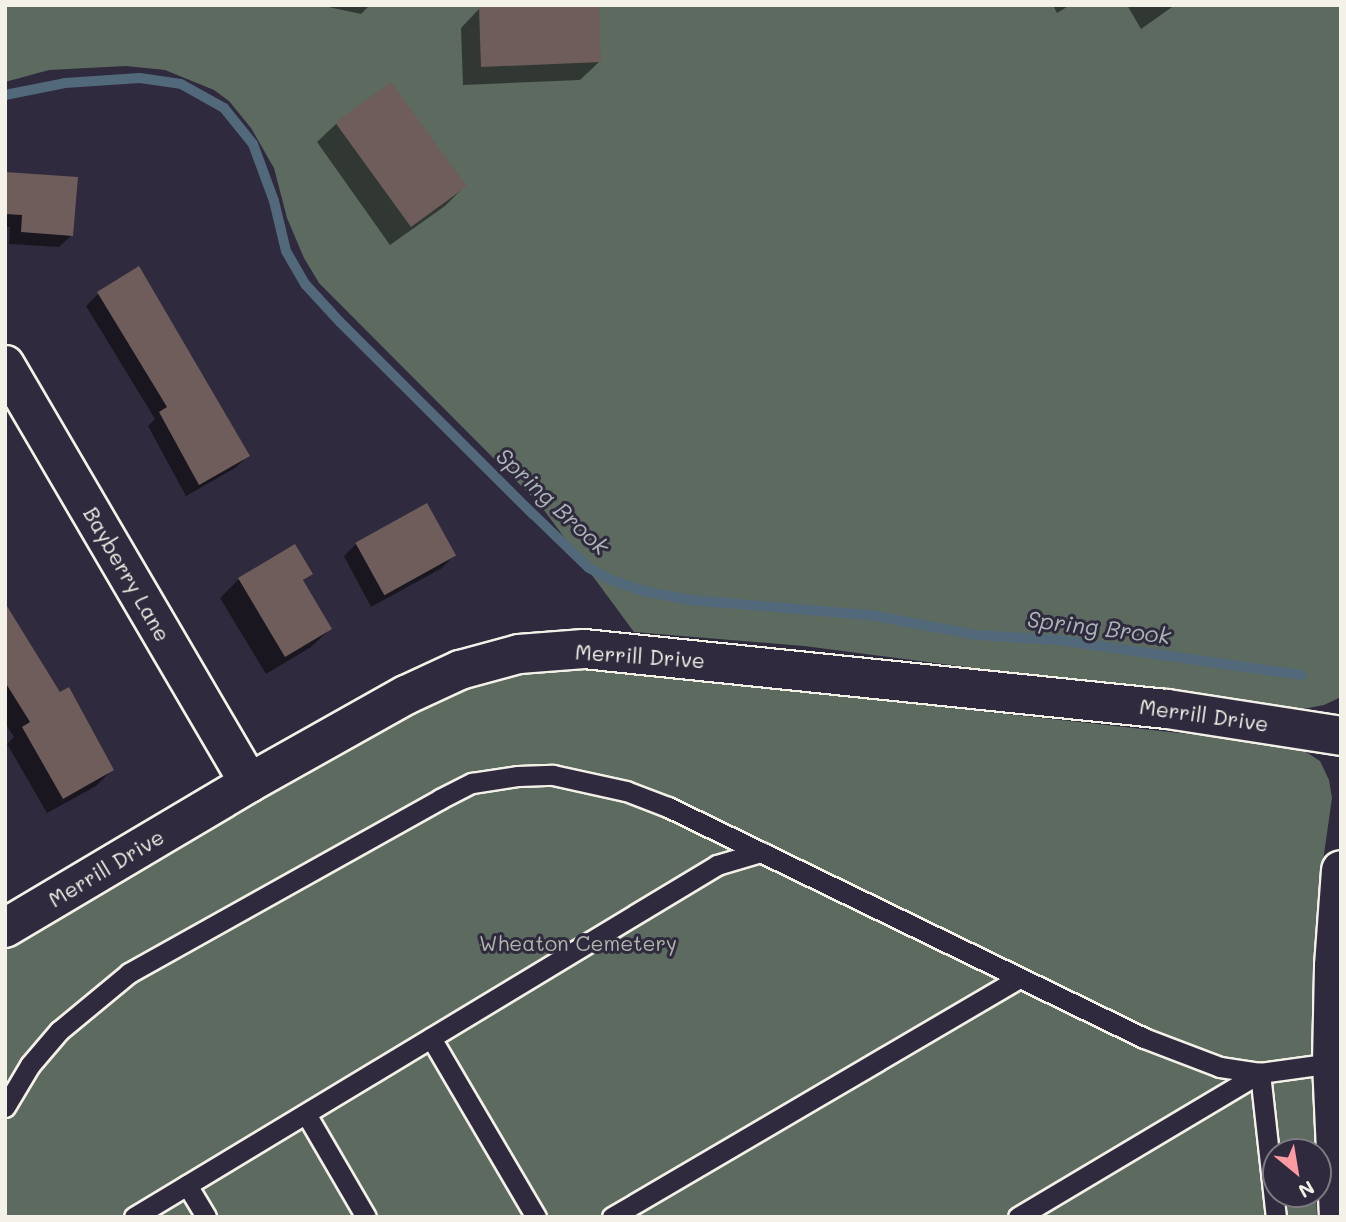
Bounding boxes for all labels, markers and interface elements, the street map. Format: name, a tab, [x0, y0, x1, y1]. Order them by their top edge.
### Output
water label: Spring Brook	[491, 442, 615, 560]
street label: Bayberry Lane	[78, 502, 176, 646]
water label: Spring Brook	[1026, 604, 1172, 650]
street label: Merrill Drive	[574, 639, 706, 673]
street label: Merrill Drive	[1138, 693, 1270, 737]
street label: Merrill Drive	[44, 824, 168, 912]
park label: Wheaton Cemetery	[479, 930, 677, 956]
north arrow	[1262, 1138, 1332, 1208]
text: N	[1294, 1175, 1319, 1204]

